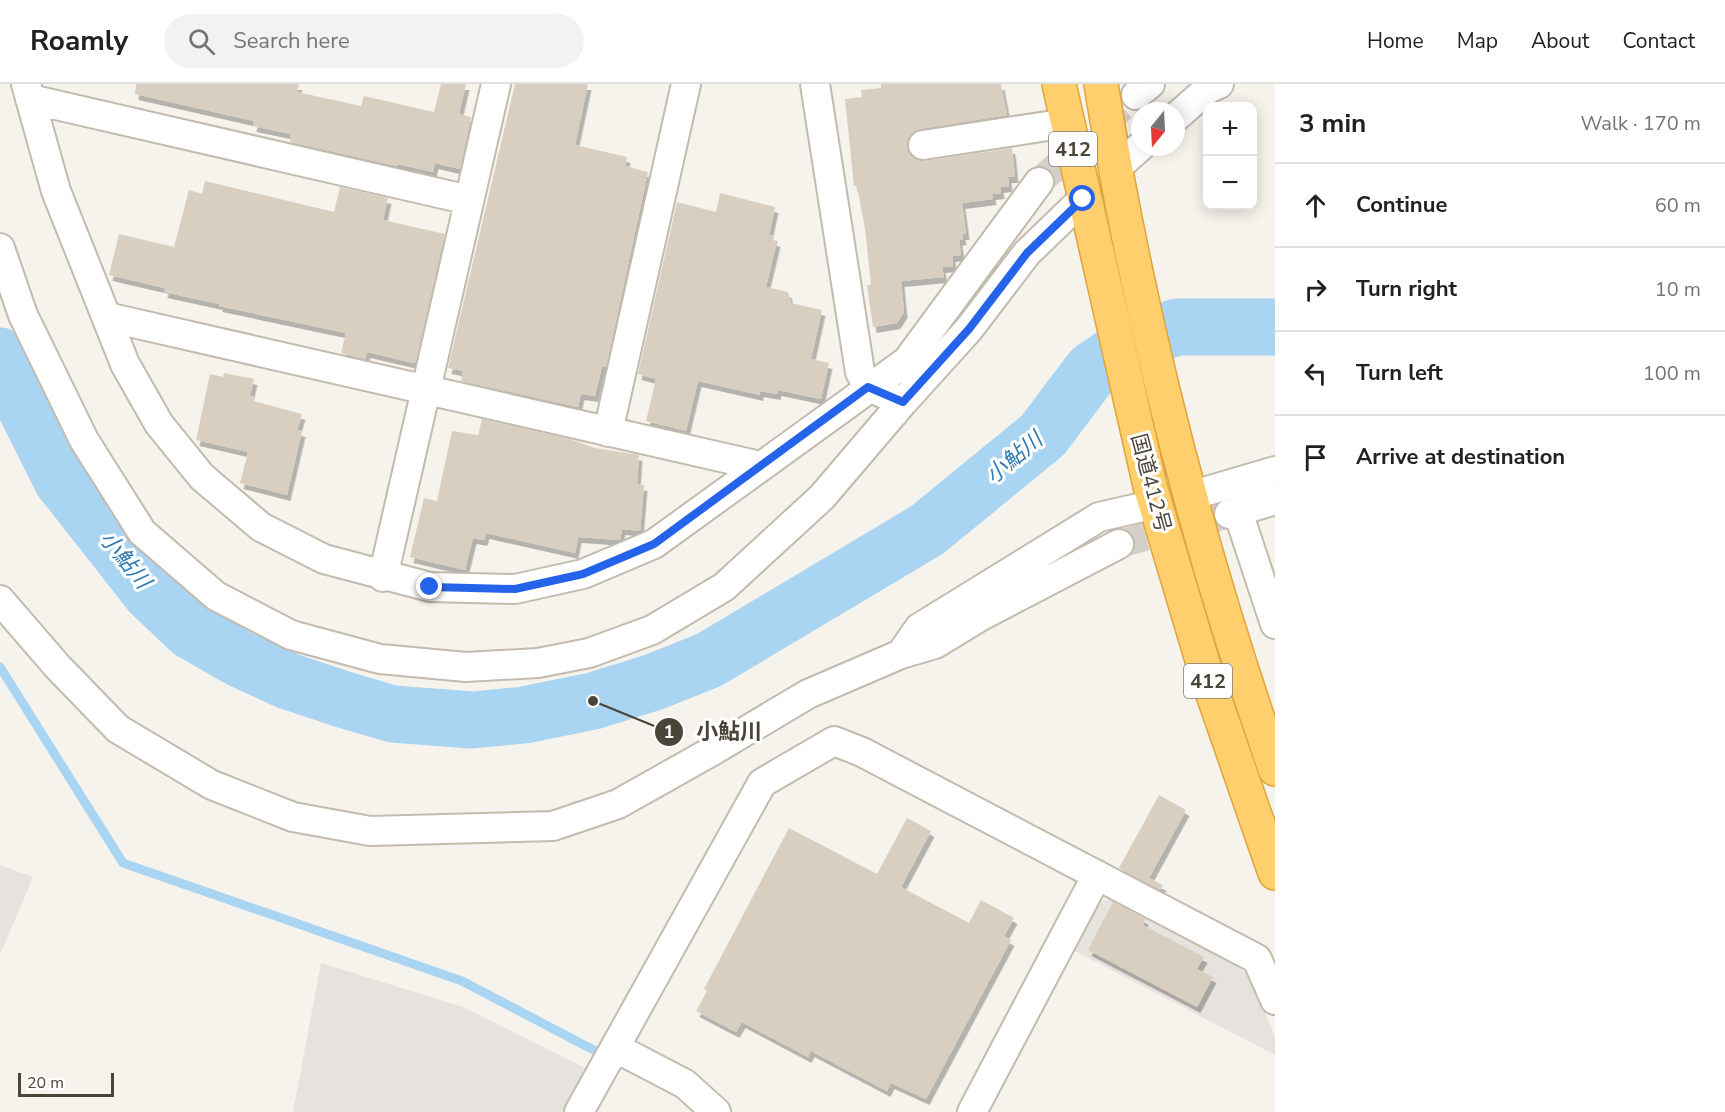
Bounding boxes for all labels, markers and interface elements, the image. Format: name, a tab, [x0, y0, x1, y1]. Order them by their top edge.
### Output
search box	[164, 14, 584, 68]
text: Roamly	[30, 22, 128, 60]
icon: search	[185, 25, 218, 58]
text: Search here	[233, 26, 350, 56]
text: Home	[1367, 27, 1424, 55]
text: Map	[1457, 27, 1498, 55]
text: About	[1531, 27, 1589, 55]
text: Contact	[1622, 27, 1695, 55]
north arrow	[1131, 102, 1185, 156]
map controls	[1203, 102, 1257, 210]
button: +	[1203, 102, 1257, 156]
text: 3 min	[1299, 106, 1366, 141]
text: Walk · 170 m	[1581, 110, 1701, 137]
road number: 412	[1049, 132, 1097, 166]
button: −	[1203, 156, 1257, 210]
route start	[1069, 185, 1095, 211]
icon: ahead	[1299, 189, 1332, 222]
text: Continue	[1356, 190, 1447, 220]
text: 60 m	[1655, 192, 1701, 219]
icon: right	[1299, 273, 1332, 306]
text: Turn right	[1356, 274, 1457, 304]
text: 10 m	[1655, 276, 1701, 303]
icon: left	[1299, 357, 1332, 390]
text: Turn left	[1356, 358, 1443, 388]
text: 100 m	[1643, 360, 1701, 387]
water label: 小鮎川	[979, 424, 1050, 491]
street label: 国道412号	[1124, 431, 1178, 535]
icon: arrive	[1299, 441, 1332, 474]
text: Arrive at destination	[1356, 442, 1565, 472]
water label: 小鮎川	[93, 525, 159, 597]
route end	[416, 573, 442, 599]
road number: 412	[1184, 664, 1232, 698]
callout: 小鮎川	[654, 712, 774, 752]
text: 小鮎川	[696, 717, 762, 747]
text: 1	[664, 720, 674, 744]
scale bar	[18, 1070, 114, 1098]
text: 20 m	[27, 1072, 64, 1094]

